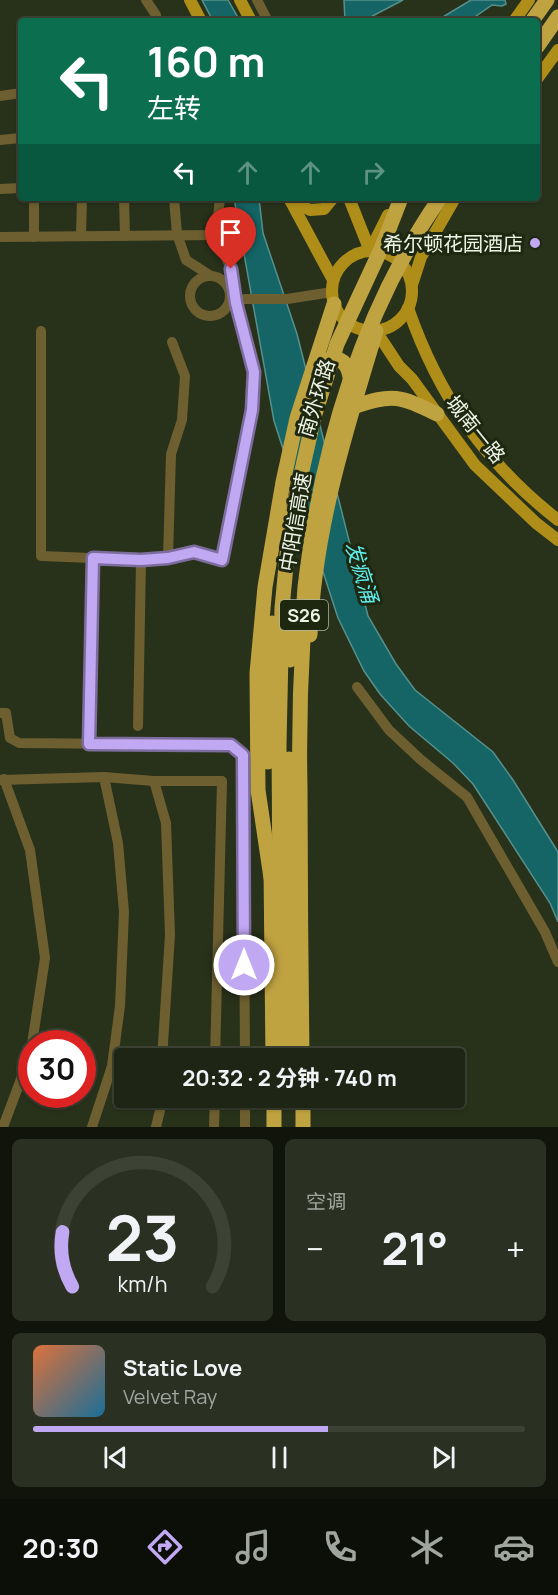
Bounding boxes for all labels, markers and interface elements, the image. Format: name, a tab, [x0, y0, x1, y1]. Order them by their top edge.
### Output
text: 160 m	[147, 32, 265, 90]
icon: left	[48, 42, 126, 120]
text: 左转	[147, 89, 201, 126]
icon: left	[168, 156, 201, 189]
icon: ahead	[231, 156, 264, 189]
icon: ahead	[294, 156, 327, 189]
icon: right	[357, 156, 390, 189]
pin	[205, 207, 256, 269]
icon: arrive	[214, 216, 247, 249]
place label: 希尔顿花园酒店	[383, 230, 523, 257]
marker: 希尔顿花园酒店	[528, 236, 542, 250]
street label: 南外环路	[291, 356, 341, 440]
street label: 城南一路	[440, 389, 512, 469]
street label: 中阳信高速	[273, 470, 317, 574]
water label: 发疯涌	[339, 538, 385, 608]
road number: S26	[280, 600, 328, 630]
position arrow	[212, 933, 276, 997]
speed limit sign: 30	[18, 1030, 96, 1108]
text: 20:32 · 2 分钟 · 740 m	[182, 1063, 397, 1093]
text: 空调	[306, 1188, 346, 1215]
text: 23	[106, 1194, 179, 1280]
text: 21°	[382, 1217, 448, 1279]
text: −	[306, 1226, 324, 1271]
text: +	[506, 1226, 525, 1271]
text: km/h	[118, 1269, 167, 1298]
text: Static Love	[123, 1353, 242, 1383]
text: Velvet Ray	[123, 1383, 217, 1410]
icon: previous	[99, 1441, 132, 1474]
icon: pause	[263, 1441, 296, 1474]
icon: next	[427, 1441, 460, 1474]
icon: directions	[144, 1526, 186, 1568]
icon: music	[232, 1526, 274, 1568]
icon: phone	[319, 1526, 361, 1568]
icon: climate	[406, 1526, 448, 1568]
icon: car	[493, 1526, 535, 1568]
text: 20:30	[23, 1529, 99, 1566]

